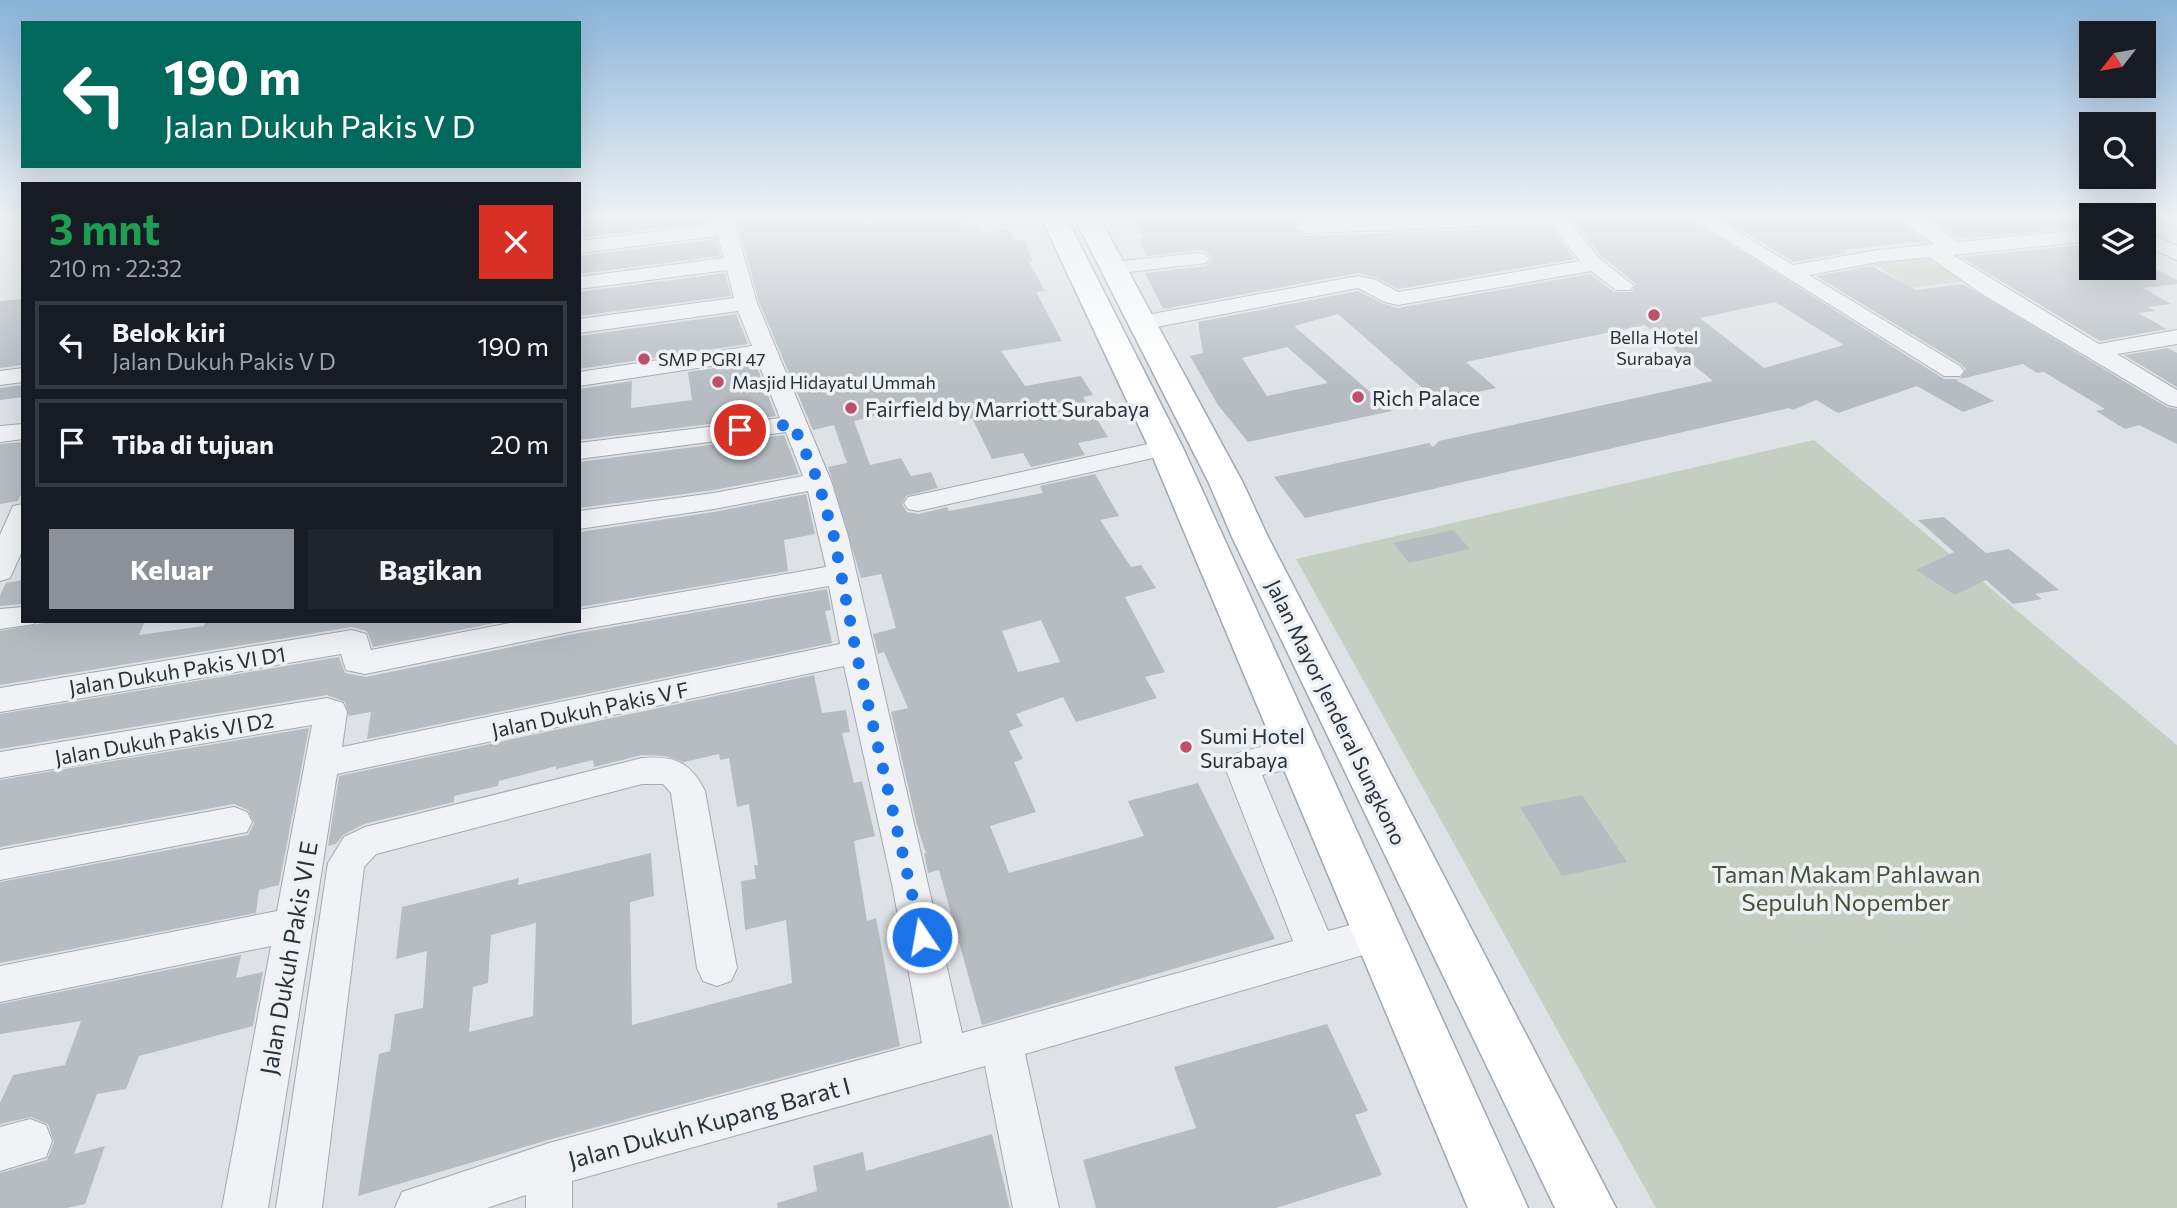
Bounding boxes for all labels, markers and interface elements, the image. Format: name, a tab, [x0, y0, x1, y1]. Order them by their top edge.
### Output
north arrow	[2079, 21, 2156, 98]
map controls	[2079, 21, 2156, 280]
text: 190 m	[164, 45, 301, 105]
icon: left	[49, 49, 140, 140]
text: Jalan Dukuh Pakis V D	[164, 105, 475, 145]
button: search	[2079, 112, 2156, 189]
text: 3 mnt	[49, 202, 160, 254]
button: layers	[2079, 203, 2156, 280]
button: close	[479, 205, 553, 279]
text: 210 m · 22:32	[49, 254, 182, 282]
marker: Bella Hotel Surabaya	[1646, 307, 1662, 323]
text: Belok kiri	[112, 316, 226, 347]
icon: left	[53, 326, 91, 364]
place label: Bella Hotel Surabaya	[1610, 326, 1698, 369]
text: 190 m	[477, 330, 549, 361]
text: Jalan Dukuh Pakis V D	[112, 347, 336, 375]
place label: SMP PGRI 47	[658, 348, 766, 370]
marker: SMP PGRI 47	[636, 351, 652, 367]
place label: Masjid Hidayatul Ummah	[732, 371, 936, 393]
marker: Masjid Hidayatul Ummah	[710, 374, 726, 390]
place label: Rich Palace	[1372, 385, 1480, 410]
marker: Rich Palace	[1350, 389, 1366, 405]
place label: Fairfield by Marriott Surabaya	[865, 396, 1149, 421]
pin	[710, 400, 770, 460]
marker: Fairfield by Marriott Surabaya	[843, 400, 859, 416]
icon: arrive	[721, 411, 759, 449]
icon: arrive	[53, 424, 91, 462]
text: Tiba di tujuan	[112, 428, 274, 459]
text: 20 m	[490, 428, 549, 459]
button: Keluar	[49, 529, 294, 609]
button: Bagikan	[308, 529, 553, 609]
street label: Jalan Mayor Jenderal Sungkono	[1262, 575, 1412, 849]
street label: Jalan Dukuh Pakis VI D1	[67, 641, 287, 699]
street label: Jalan Dukuh Pakis V F	[489, 676, 691, 742]
street label: Jalan Dukuh Pakis VI D2	[53, 706, 275, 770]
place label: Sumi Hotel Surabaya	[1200, 723, 1305, 772]
marker: Sumi Hotel Surabaya	[1178, 739, 1194, 755]
street label: Jalan Dukuh Pakis VI E	[253, 839, 323, 1077]
park label: Taman Makam Pahlawan Sepuluh Nopember	[1711, 859, 1981, 916]
position arrow	[885, 900, 959, 974]
street label: Jalan Dukuh Kupang Barat I	[565, 1070, 853, 1174]

